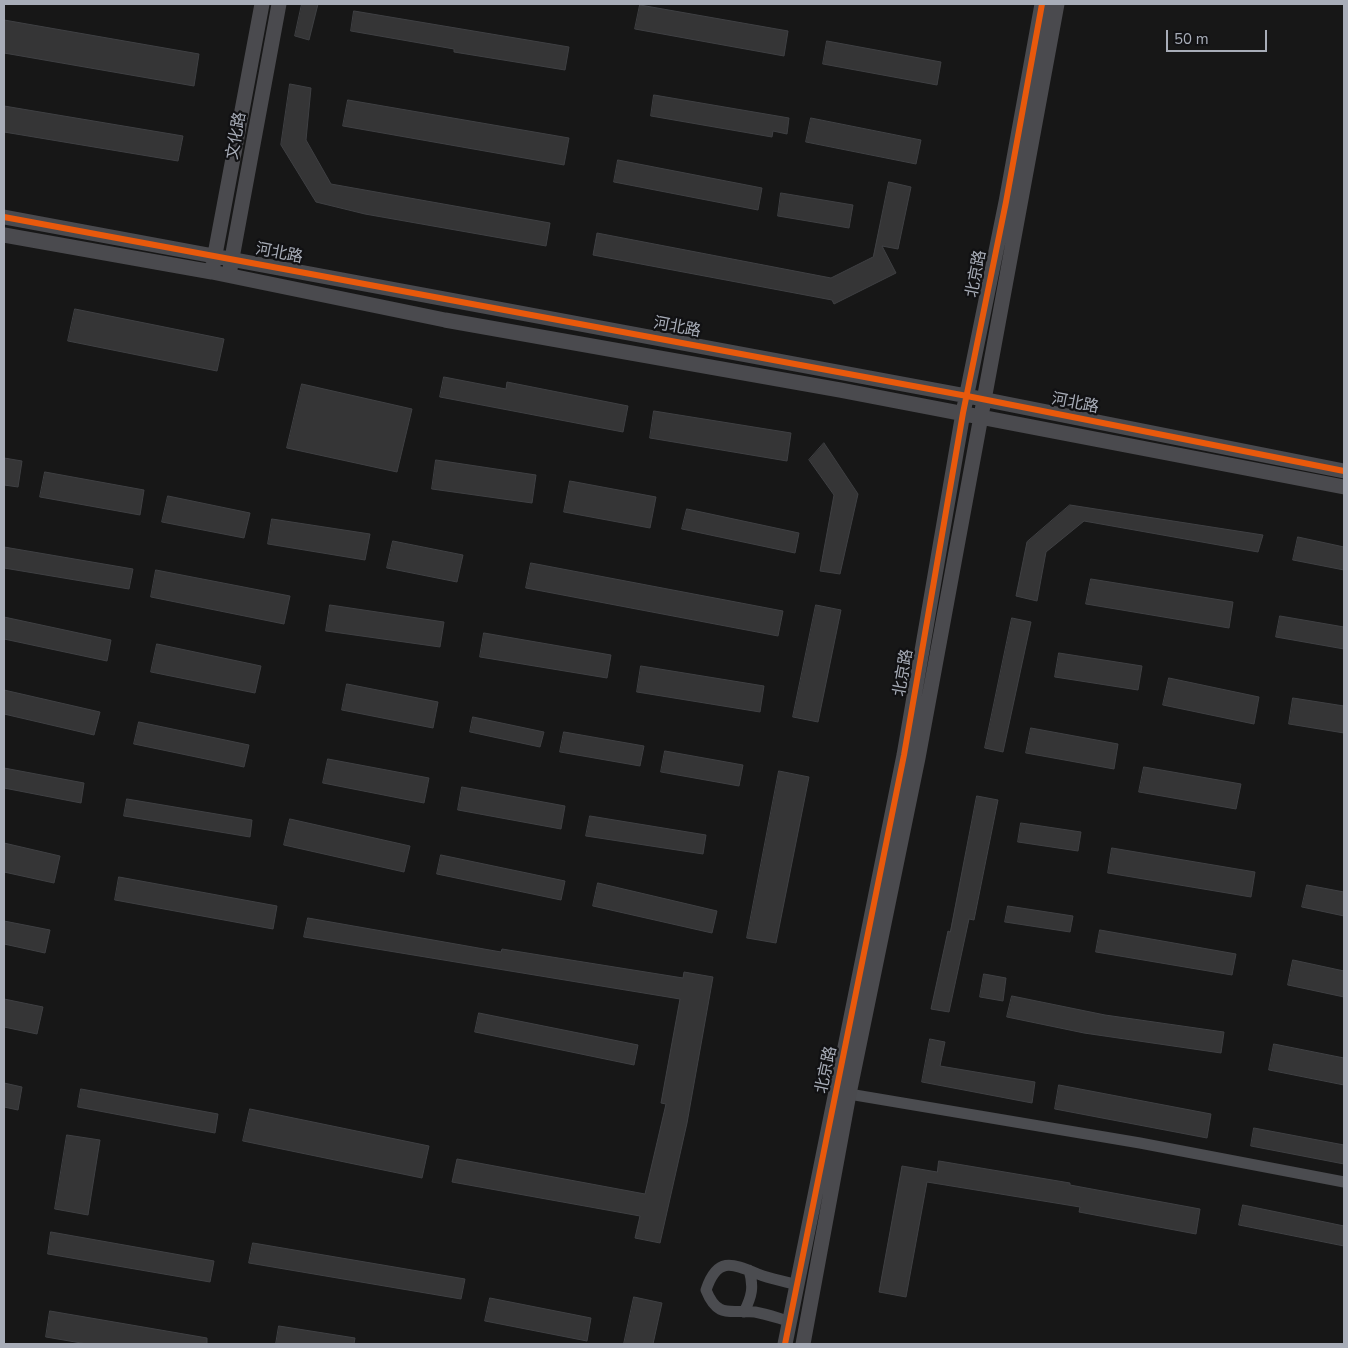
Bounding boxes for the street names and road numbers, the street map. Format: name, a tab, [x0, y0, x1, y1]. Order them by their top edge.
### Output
street label: 文化路	[223, 111, 251, 161]
street label: 河北路	[254, 240, 304, 268]
street label: 北京路	[963, 249, 991, 299]
street label: 河北路	[652, 314, 702, 342]
street label: 河北路	[1050, 390, 1100, 418]
street label: 北京路	[890, 648, 918, 698]
street label: 北京路	[813, 1045, 841, 1095]

